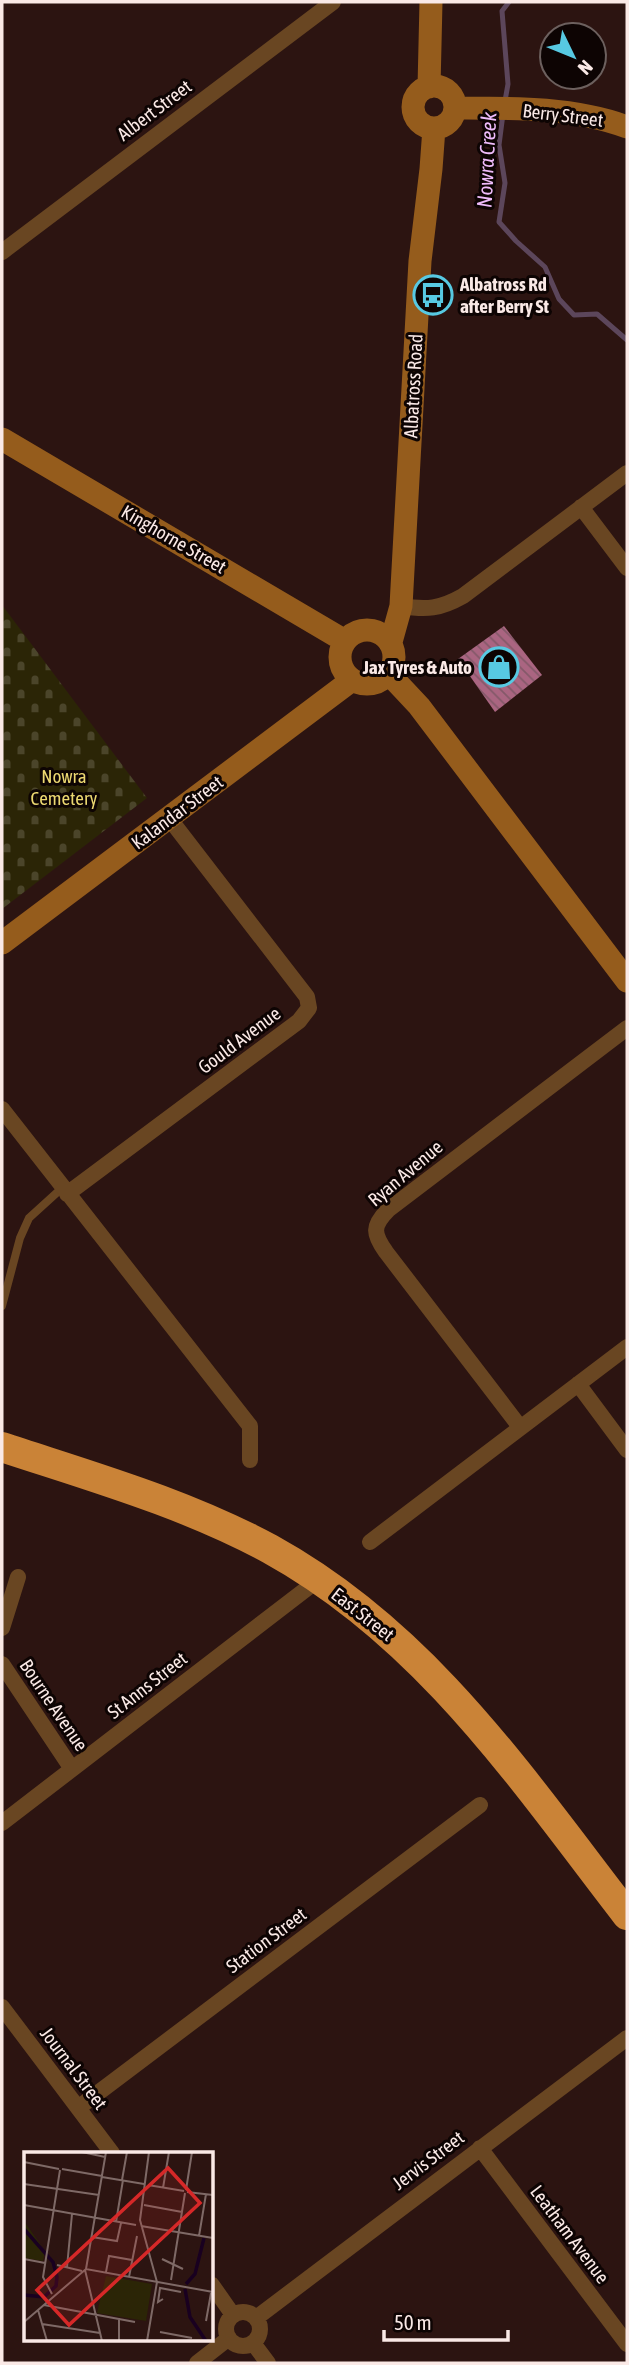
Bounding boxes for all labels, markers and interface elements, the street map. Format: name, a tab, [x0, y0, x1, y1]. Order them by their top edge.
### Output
north arrow	[538, 21, 608, 91]
text: N	[574, 56, 597, 79]
street label: Albert Street	[113, 75, 195, 145]
street label: Berry Street	[521, 99, 605, 131]
water label: Nowra Creek	[472, 111, 501, 208]
place label: Albatross Rd after Berry St	[459, 273, 549, 317]
bus stop icon: Albatross Rd after Berry St	[412, 274, 454, 316]
street label: Albatross Road	[399, 333, 427, 439]
street label: Kinghorne Street	[118, 500, 230, 578]
shop icon: Jax Tyres & Auto	[478, 646, 520, 688]
place label: Jax Tyres & Auto	[362, 656, 472, 678]
park label: Nowra Cemetery	[31, 765, 98, 809]
street label: Kalandar Street	[127, 771, 227, 853]
street label: Gould Avenue	[194, 1002, 284, 1078]
street label: Ryan Avenue	[363, 1136, 447, 1210]
street label: East Street	[327, 1583, 399, 1645]
street label: St Anns Street	[103, 1647, 191, 1723]
street label: Bourne Avenue	[15, 1655, 93, 1755]
street label: Station Street	[222, 1903, 310, 1977]
street label: Journal Street	[36, 2023, 112, 2113]
street label: Jervis Street	[388, 2126, 468, 2194]
inset map	[24, 2152, 214, 2340]
street label: Leatham Avenue	[526, 2181, 614, 2287]
scale bar	[384, 2298, 508, 2342]
text: 50 m	[394, 2310, 432, 2334]

